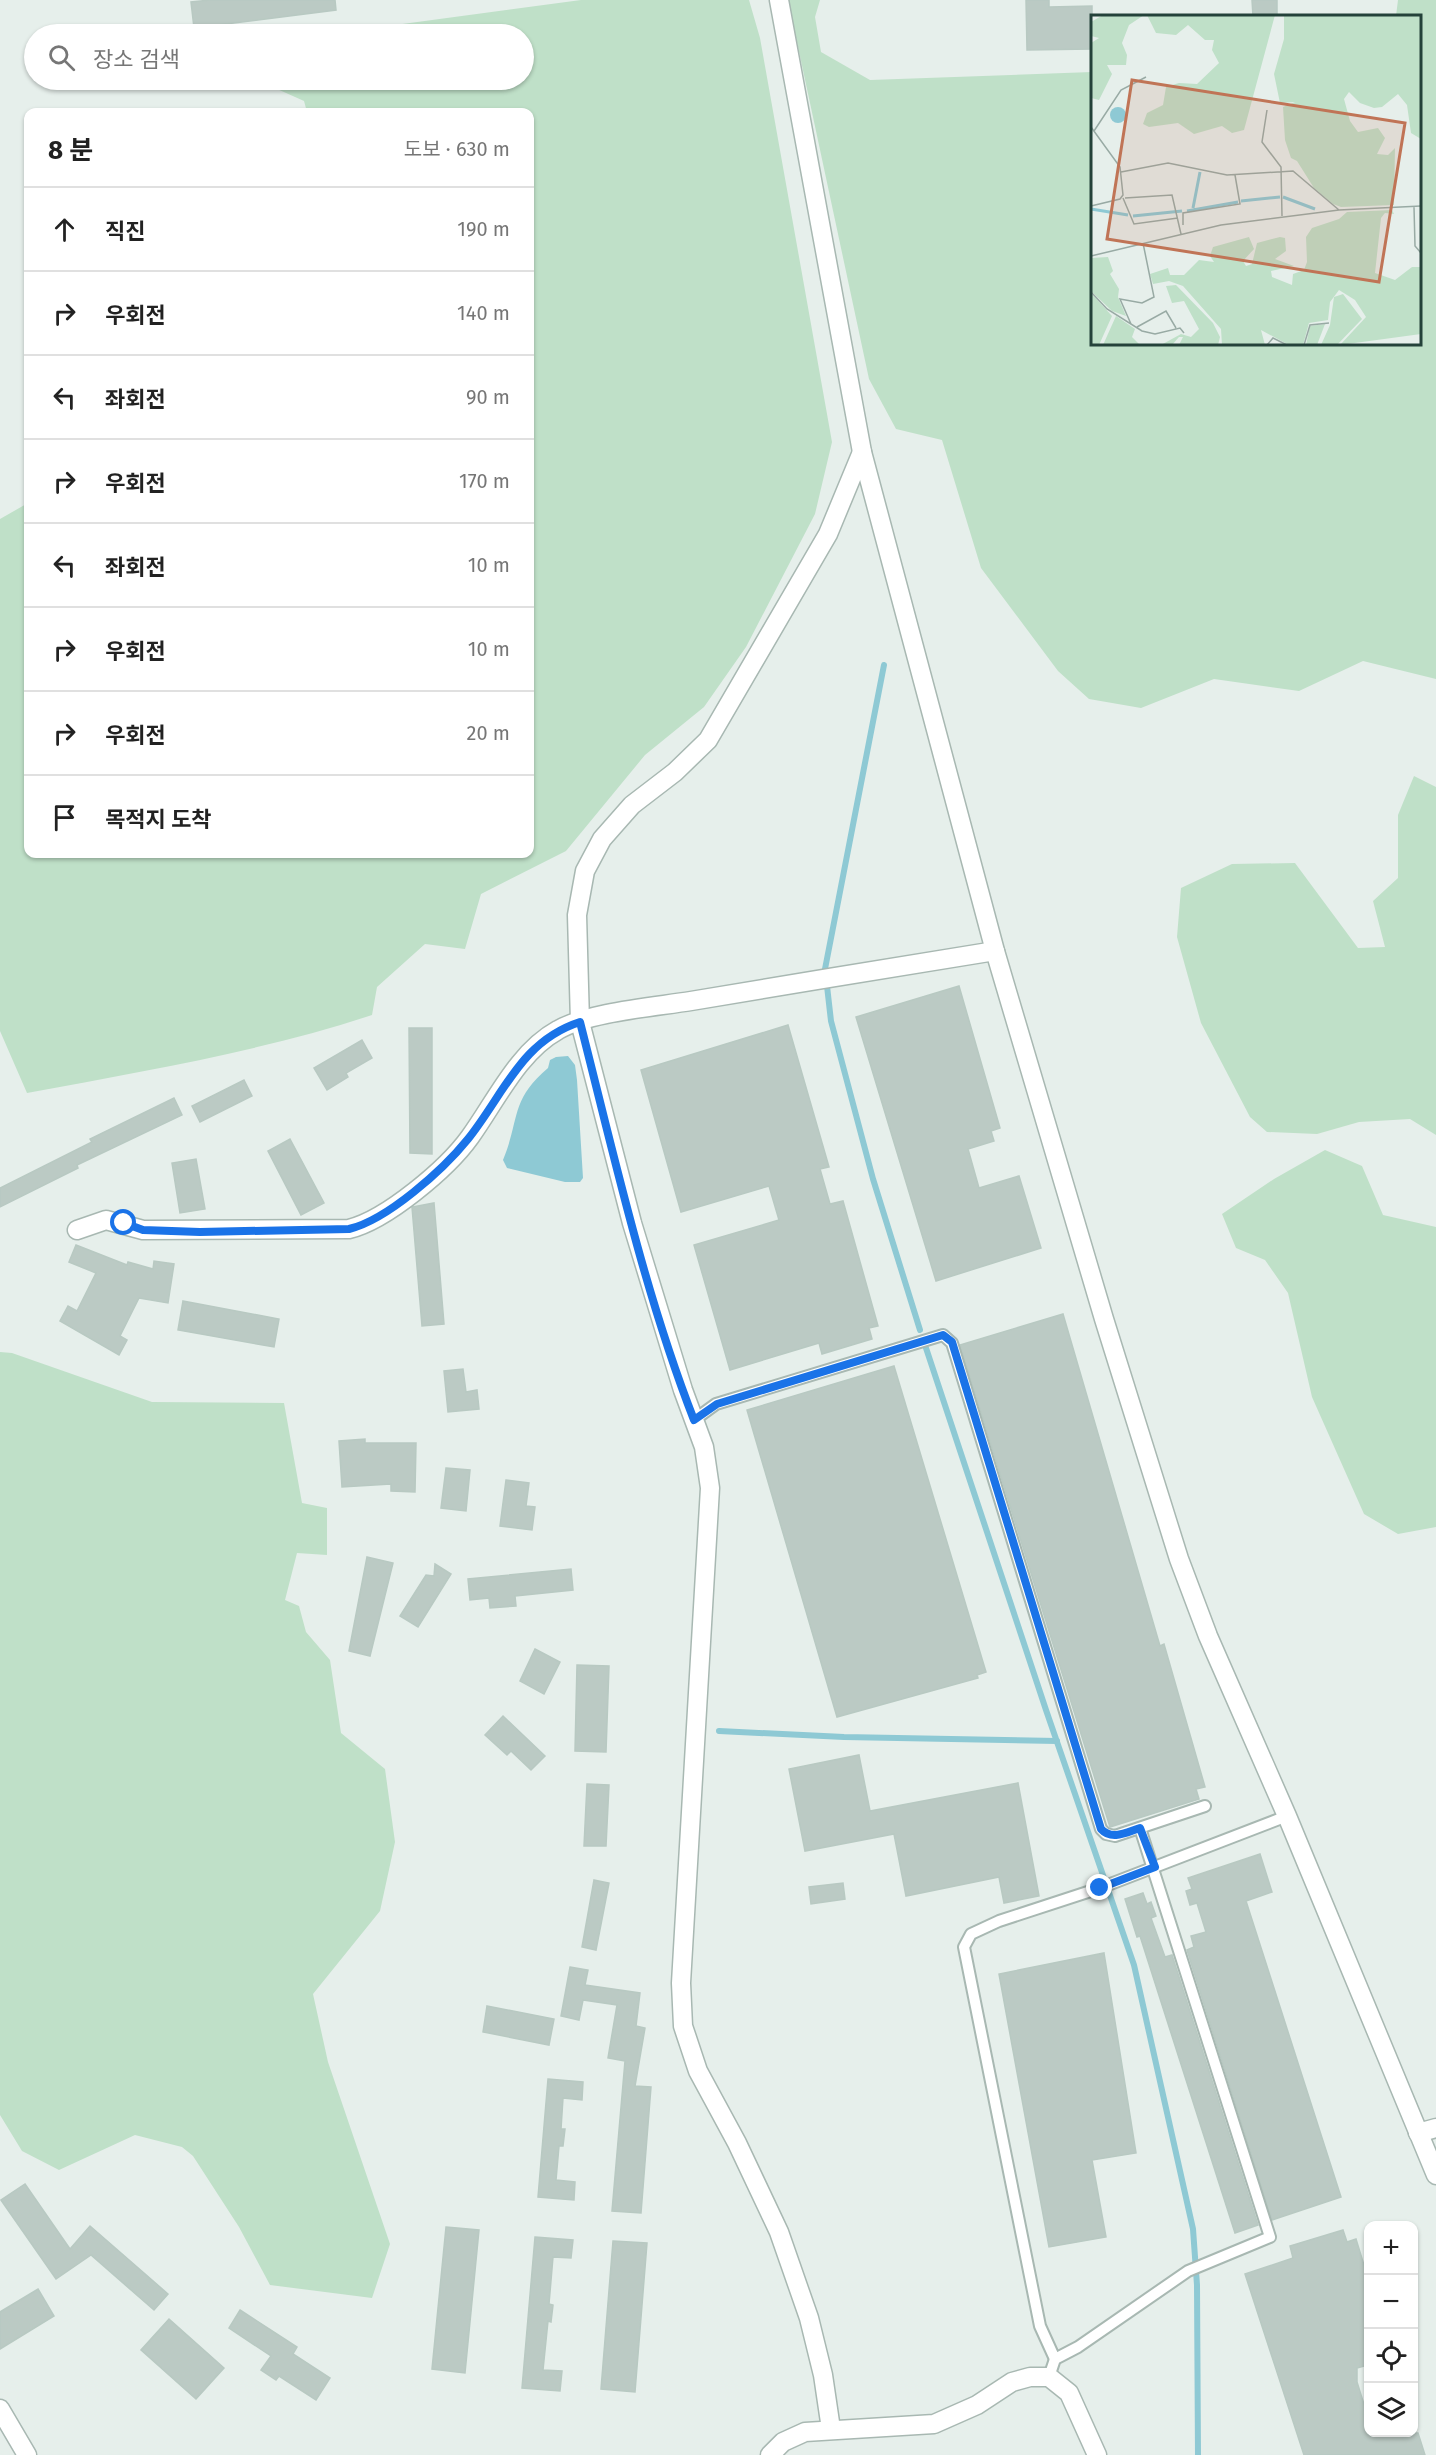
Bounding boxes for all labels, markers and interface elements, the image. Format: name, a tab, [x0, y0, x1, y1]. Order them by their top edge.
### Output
inset map	[1091, 15, 1421, 345]
search box	[24, 24, 534, 90]
icon: search	[45, 41, 78, 74]
text: 장소 검색	[93, 46, 180, 73]
text: 8 분	[48, 135, 93, 166]
text: 도보 · 630 m	[404, 137, 510, 161]
icon: ahead	[48, 213, 81, 246]
text: 190 m	[457, 217, 510, 241]
text: 직진	[105, 218, 145, 245]
icon: right	[48, 297, 81, 330]
text: 140 m	[457, 301, 510, 325]
text: 우회전	[105, 302, 166, 329]
icon: left	[48, 381, 81, 414]
text: 90 m	[466, 385, 510, 409]
text: 좌회전	[105, 386, 166, 413]
icon: right	[48, 465, 81, 498]
text: 170 m	[459, 469, 510, 493]
text: 우회전	[105, 470, 166, 497]
icon: left	[48, 549, 81, 582]
text: 10 m	[468, 553, 510, 577]
text: 좌회전	[105, 554, 166, 581]
icon: right	[48, 633, 81, 666]
text: 10 m	[468, 637, 510, 661]
text: 우회전	[105, 638, 166, 665]
icon: right	[48, 717, 81, 750]
text: 20 m	[467, 721, 510, 745]
text: 우회전	[105, 722, 166, 749]
icon: arrive	[48, 801, 81, 834]
text: 목적지 도착	[105, 806, 211, 833]
route start	[110, 1209, 136, 1235]
route end	[1086, 1874, 1112, 1900]
map controls	[1364, 2221, 1418, 2437]
button: +	[1364, 2221, 1418, 2275]
button: −	[1364, 2275, 1418, 2329]
button: locate	[1364, 2329, 1418, 2383]
button: layers	[1364, 2383, 1418, 2437]

